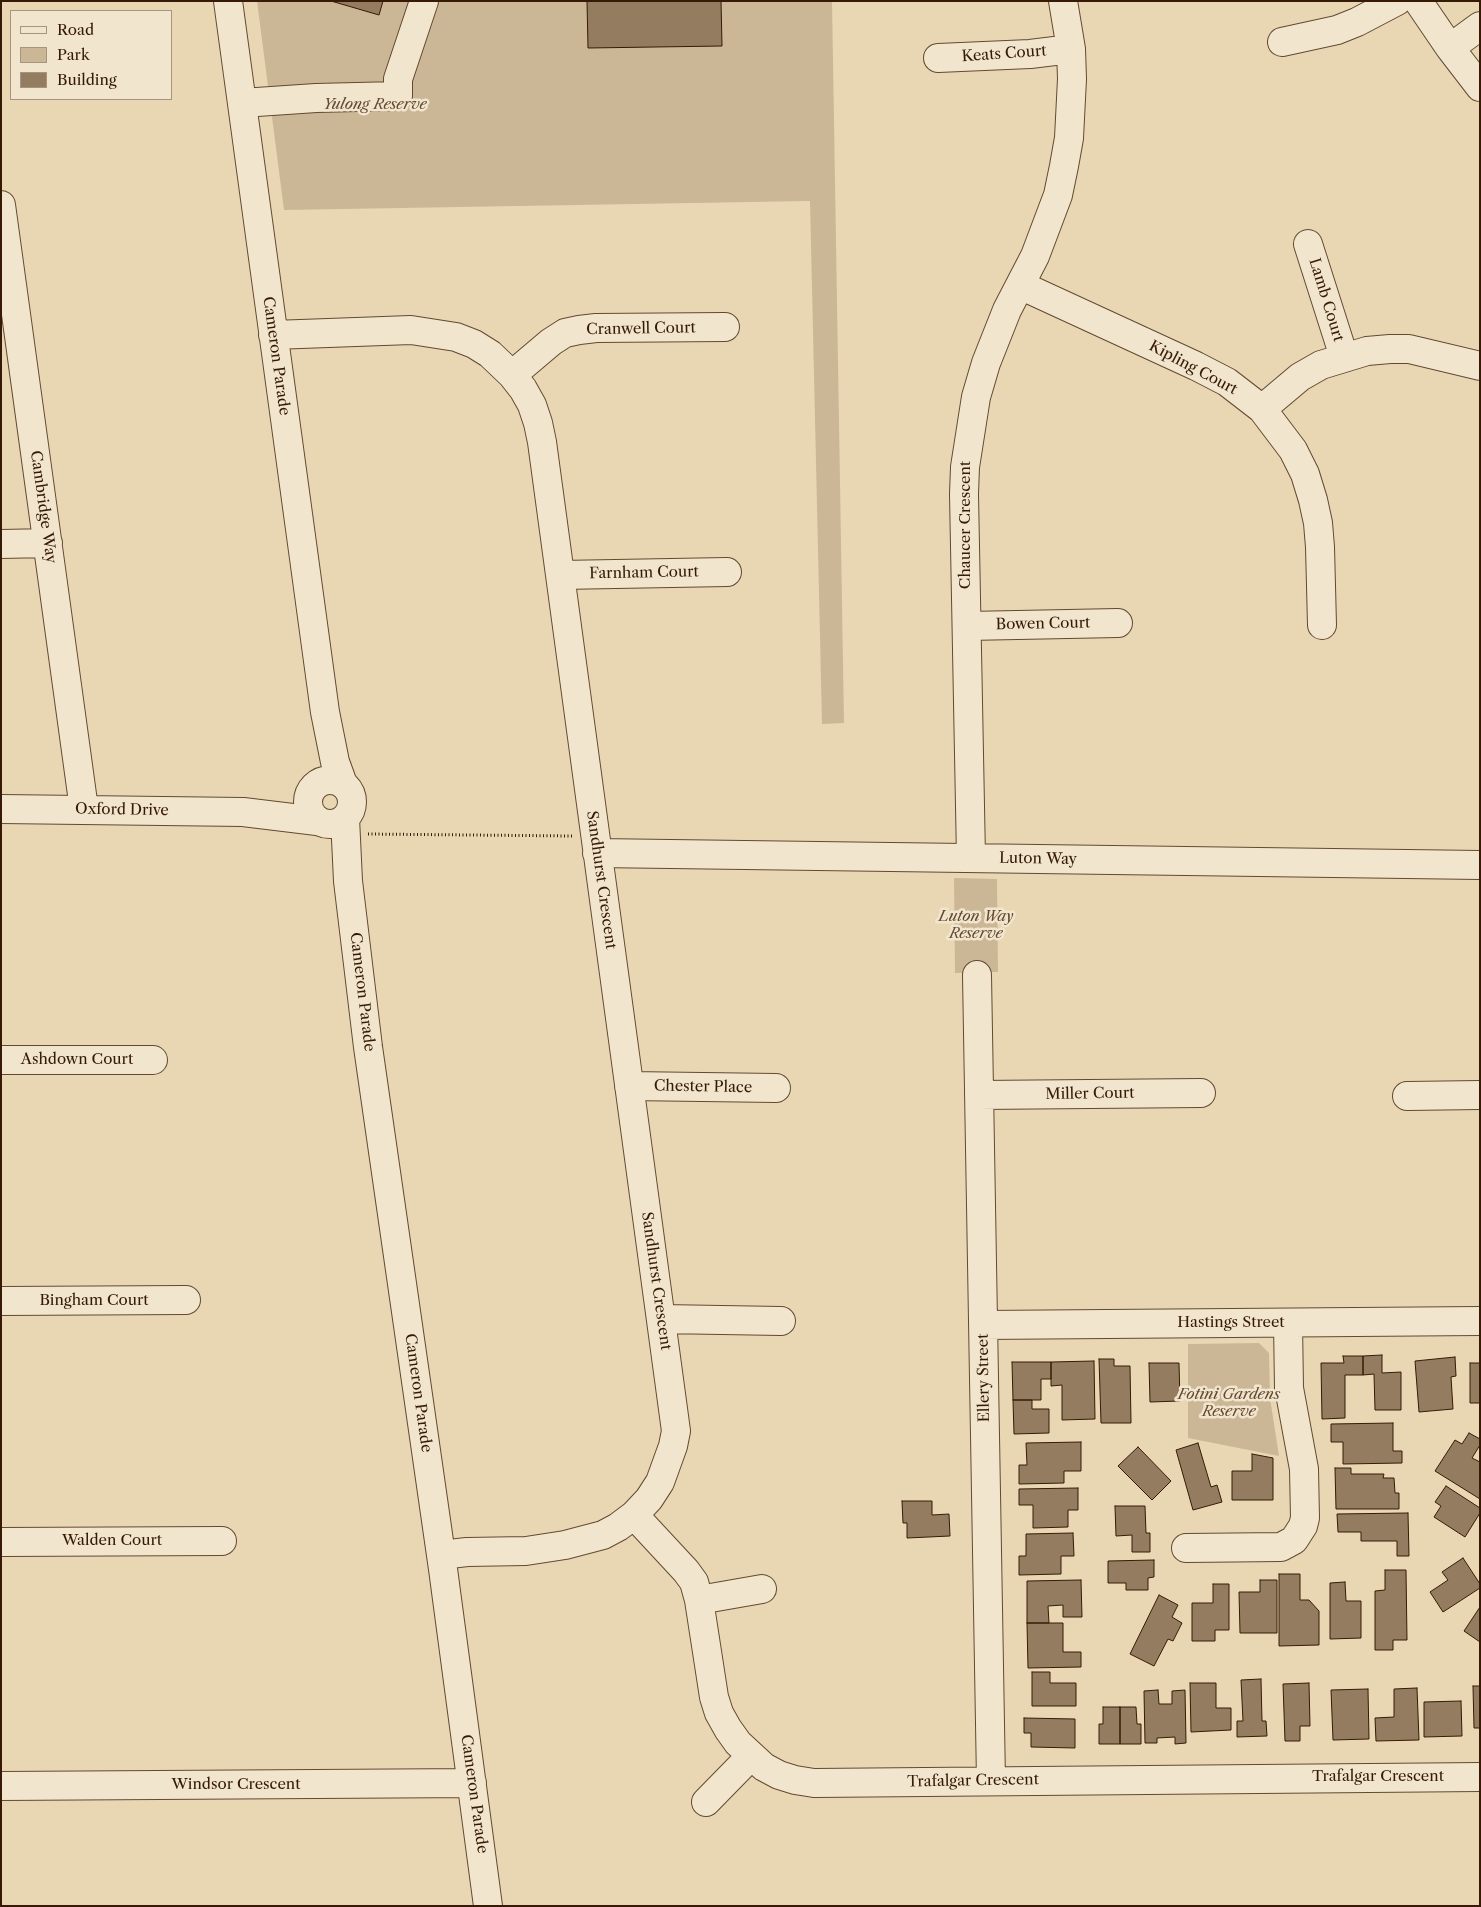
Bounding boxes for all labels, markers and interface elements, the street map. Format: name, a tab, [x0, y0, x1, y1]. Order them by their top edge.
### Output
legend	[10, 10, 172, 100]
text: Road	[57, 20, 94, 39]
street label: Keats Court	[961, 42, 1047, 66]
text: Park	[57, 45, 90, 64]
text: Building	[57, 70, 117, 89]
park label: Yulong Reserve	[323, 96, 427, 114]
street label: Lamb Court	[1305, 256, 1347, 344]
street label: Cameron Parade	[259, 295, 293, 417]
street label: Cranwell Court	[586, 319, 696, 339]
street label: Kipling Court	[1146, 337, 1240, 399]
street label: Cambridge Way	[26, 449, 60, 565]
street label: Chaucer Crescent	[957, 461, 975, 589]
street label: Farnham Court	[589, 563, 699, 583]
street label: Bowen Court	[996, 614, 1090, 634]
street label: Oxford Drive	[75, 800, 169, 820]
street label: Sandhurst Crescent	[582, 810, 620, 950]
street label: Luton Way	[999, 849, 1077, 869]
park label: Luton Way Reserve	[939, 908, 1013, 943]
street label: Cameron Parade	[346, 931, 378, 1053]
street label: Ashdown Court	[21, 1051, 133, 1069]
street label: Chester Place	[654, 1077, 752, 1097]
street label: Miller Court	[1045, 1084, 1135, 1104]
street label: Sandhurst Crescent	[637, 1211, 675, 1351]
street label: Bingham Court	[39, 1292, 149, 1310]
street label: Hastings Street	[1177, 1314, 1285, 1332]
street label: Cameron Parade	[401, 1332, 435, 1454]
street label: Ellery Street	[974, 1333, 994, 1423]
park label: Fotini Gardens Reserve	[1178, 1386, 1280, 1421]
street label: Walden Court	[62, 1532, 162, 1550]
street label: Cameron Parade	[457, 1733, 491, 1855]
street label: Trafalgar Crescent	[1312, 1768, 1444, 1786]
street label: Trafalgar Crescent	[907, 1771, 1039, 1791]
street label: Windsor Crescent	[171, 1776, 301, 1794]

